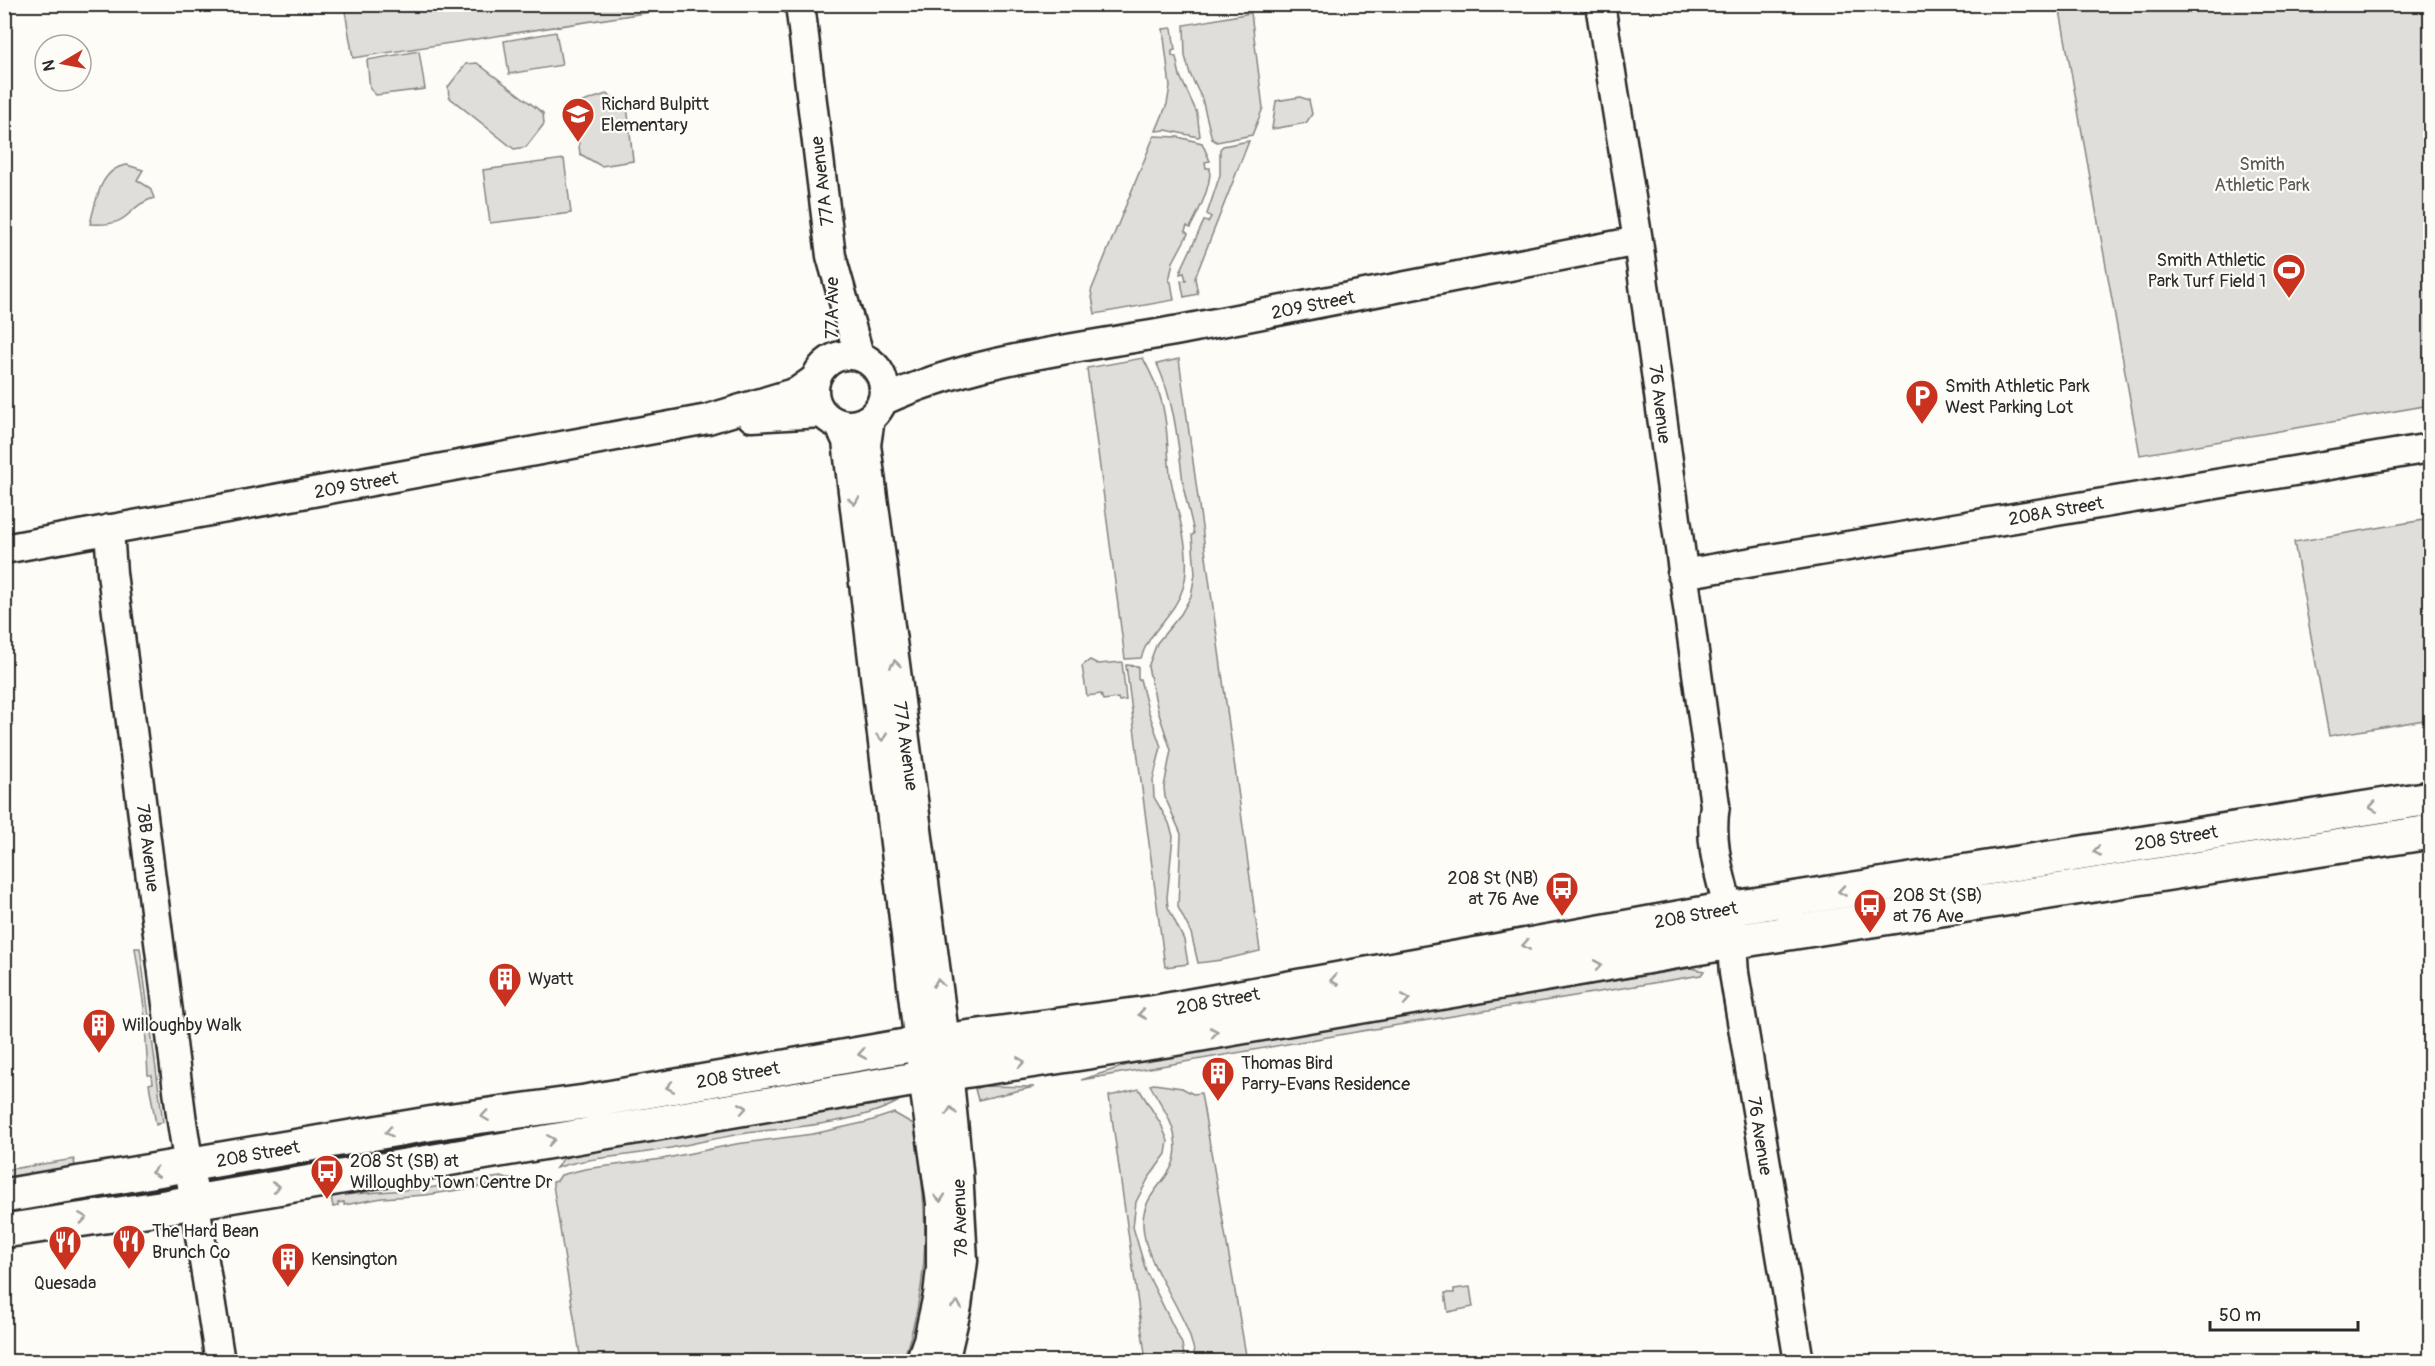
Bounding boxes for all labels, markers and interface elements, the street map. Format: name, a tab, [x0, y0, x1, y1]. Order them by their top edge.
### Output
north arrow	[33, 33, 93, 93]
text: N	[38, 58, 60, 72]
place label: Richard Bulpitt Elementary	[601, 93, 710, 137]
school or university icon: Richard Bulpitt Elementary	[560, 96, 596, 143]
street label: 77A Avenue	[806, 135, 839, 227]
park label: Smith Athletic Park	[2214, 153, 2310, 197]
place label: Smith Athletic Park Turf Field 1	[2147, 249, 2266, 293]
sports icon: Smith Athletic Park Turf Field 1	[2271, 252, 2307, 299]
street label: 77A Ave	[821, 277, 844, 339]
street label: 209 Street	[1269, 286, 1357, 325]
street label: 76 Avenue	[1643, 363, 1676, 445]
place label: Smith Athletic Park West Parking Lot	[1945, 375, 2090, 419]
parking icon: Smith Athletic Park West Parking Lot	[1904, 378, 1940, 425]
street label: 209 Street	[313, 467, 400, 504]
street label: 208A Street	[2007, 492, 2106, 531]
one-way arrow	[847, 497, 860, 506]
one-way arrow	[890, 660, 902, 669]
street label: 77A Avenue	[888, 700, 923, 792]
one-way arrow	[875, 732, 888, 741]
one-way arrow	[2368, 800, 2378, 813]
street label: 78B Avenue	[131, 803, 164, 893]
street label: 208 Street	[2133, 820, 2220, 856]
one-way arrow	[2093, 844, 2102, 856]
place label: 208 St (NB) at 76 Ave	[1448, 867, 1539, 911]
bus stop icon: 208 St (NB) at 76 Ave	[1544, 870, 1580, 917]
one-way arrow	[1838, 884, 1848, 897]
place label: 208 St (SB) at 76 Ave	[1893, 884, 1983, 928]
bus stop icon: 208 St (SB) at 76 Ave	[1852, 887, 1888, 934]
street label: 208 Street	[1653, 897, 1740, 934]
one-way arrow	[1521, 939, 1531, 951]
one-way arrow	[1593, 959, 1603, 972]
building icon: Wyatt	[487, 961, 523, 1008]
place label: Wyatt	[528, 968, 574, 991]
one-way arrow	[1329, 973, 1339, 986]
one-way arrow	[932, 978, 944, 987]
street label: 208 Street	[1175, 983, 1262, 1020]
one-way arrow	[1401, 993, 1411, 1006]
building icon: Willoughby Walk	[81, 1007, 117, 1054]
one-way arrow	[1137, 1007, 1147, 1020]
place label: Willoughby Walk	[122, 1014, 242, 1037]
one-way arrow	[1209, 1027, 1219, 1039]
one-way arrow	[857, 1047, 867, 1060]
place label: Thomas Bird Parry-Evans Residence	[1241, 1052, 1410, 1096]
building icon: Thomas Bird Parry-Evans Residence	[1200, 1055, 1236, 1102]
street label: 208 Street	[695, 1057, 782, 1094]
one-way arrow	[1017, 1057, 1026, 1069]
one-way arrow	[665, 1080, 675, 1093]
street label: 76 Avenue	[1742, 1095, 1777, 1177]
one-way arrow	[738, 1102, 748, 1115]
one-way arrow	[944, 1106, 957, 1115]
one-way arrow	[481, 1109, 490, 1121]
one-way arrow	[384, 1125, 393, 1137]
one-way arrow	[546, 1135, 555, 1147]
street label: 208 Street	[215, 1136, 302, 1173]
place label: 208 St (SB) at Willoughby Town Centre Dr	[350, 1150, 553, 1194]
bus stop icon: 208 St (SB) at Willoughby Town Centre Dr	[309, 1153, 345, 1200]
one-way arrow	[150, 1165, 160, 1178]
street label: 78 Avenue	[948, 1179, 973, 1257]
one-way arrow	[270, 1181, 280, 1194]
one-way arrow	[933, 1193, 946, 1203]
one-way arrow	[78, 1213, 88, 1225]
place label: The Hard Bean Brunch Co	[152, 1220, 259, 1264]
restaurant icon: The Hard Bean Brunch Co	[111, 1223, 147, 1270]
restaurant icon: Quesada	[47, 1224, 83, 1271]
building icon: Kensington	[270, 1241, 306, 1288]
place label: Kensington	[311, 1248, 397, 1271]
place label: Quesada	[34, 1272, 96, 1295]
scale bar	[2210, 1294, 2358, 1332]
one-way arrow	[950, 1300, 963, 1310]
text: 50 m	[2219, 1304, 2261, 1327]

